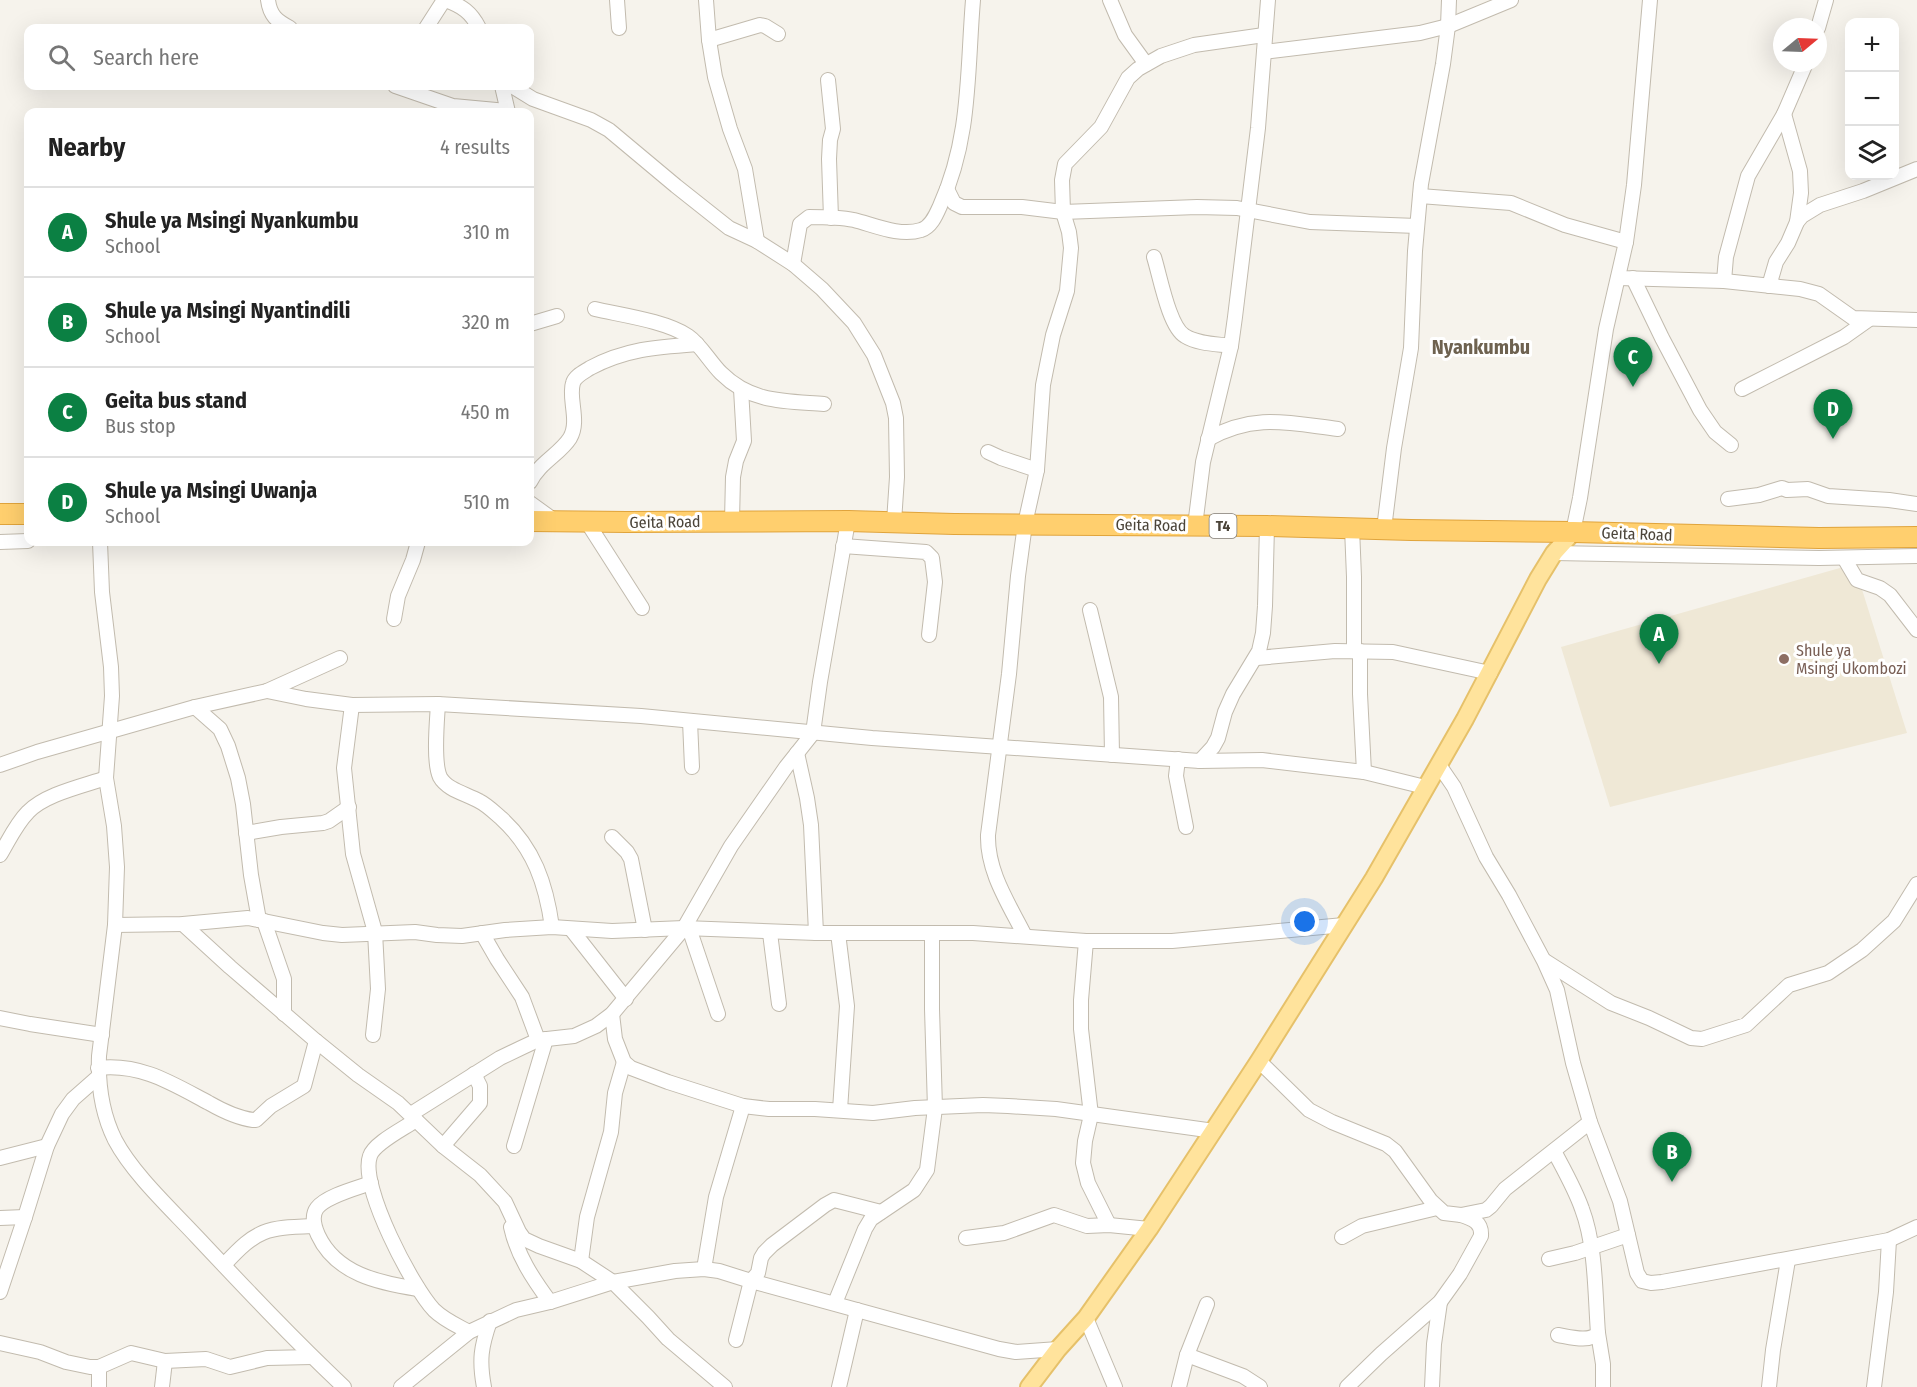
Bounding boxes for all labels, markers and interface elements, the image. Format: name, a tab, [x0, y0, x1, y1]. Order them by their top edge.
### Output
north arrow	[1773, 18, 1827, 72]
map controls	[1845, 18, 1899, 180]
button: +	[1845, 18, 1899, 72]
search box	[24, 24, 534, 90]
icon: search	[45, 41, 78, 74]
text: Search here	[93, 44, 199, 71]
button: −	[1845, 72, 1899, 126]
button: layers	[1845, 126, 1899, 180]
text: Nearby	[48, 132, 125, 163]
text: 4 results	[440, 135, 510, 159]
text: Shule ya Msingi Nyankumbu	[105, 207, 359, 234]
text: A	[62, 220, 73, 244]
text: 310 m	[463, 220, 510, 244]
text: School	[105, 234, 160, 258]
text: Shule ya Msingi Nyantindili	[105, 297, 351, 324]
text: B	[62, 310, 73, 334]
text: 320 m	[462, 310, 510, 334]
text: School	[105, 324, 160, 348]
district label: Nyankumbu	[1432, 335, 1530, 359]
pin: C	[1614, 338, 1652, 387]
text: Geita bus stand	[105, 387, 247, 414]
pin: D	[1814, 390, 1852, 439]
text: C	[62, 400, 73, 424]
text: 450 m	[461, 400, 510, 424]
text: Bus stop	[105, 414, 176, 438]
text: Shule ya Msingi Uwanja	[105, 477, 317, 504]
text: D	[62, 490, 73, 514]
text: 510 m	[464, 490, 510, 514]
text: School	[105, 504, 160, 528]
street label: Geita Road	[629, 512, 701, 532]
road number: T4	[1210, 514, 1236, 538]
street label: Geita Road	[1115, 515, 1187, 535]
street label: Geita Road	[1601, 523, 1673, 545]
pin: A	[1640, 614, 1678, 664]
place label: Shule ya Msingi Ukombozi	[1796, 641, 1907, 678]
marker: Shule ya Msingi Ukombozi	[1777, 652, 1791, 666]
your location	[1290, 907, 1319, 936]
pin: B	[1652, 1132, 1692, 1182]

